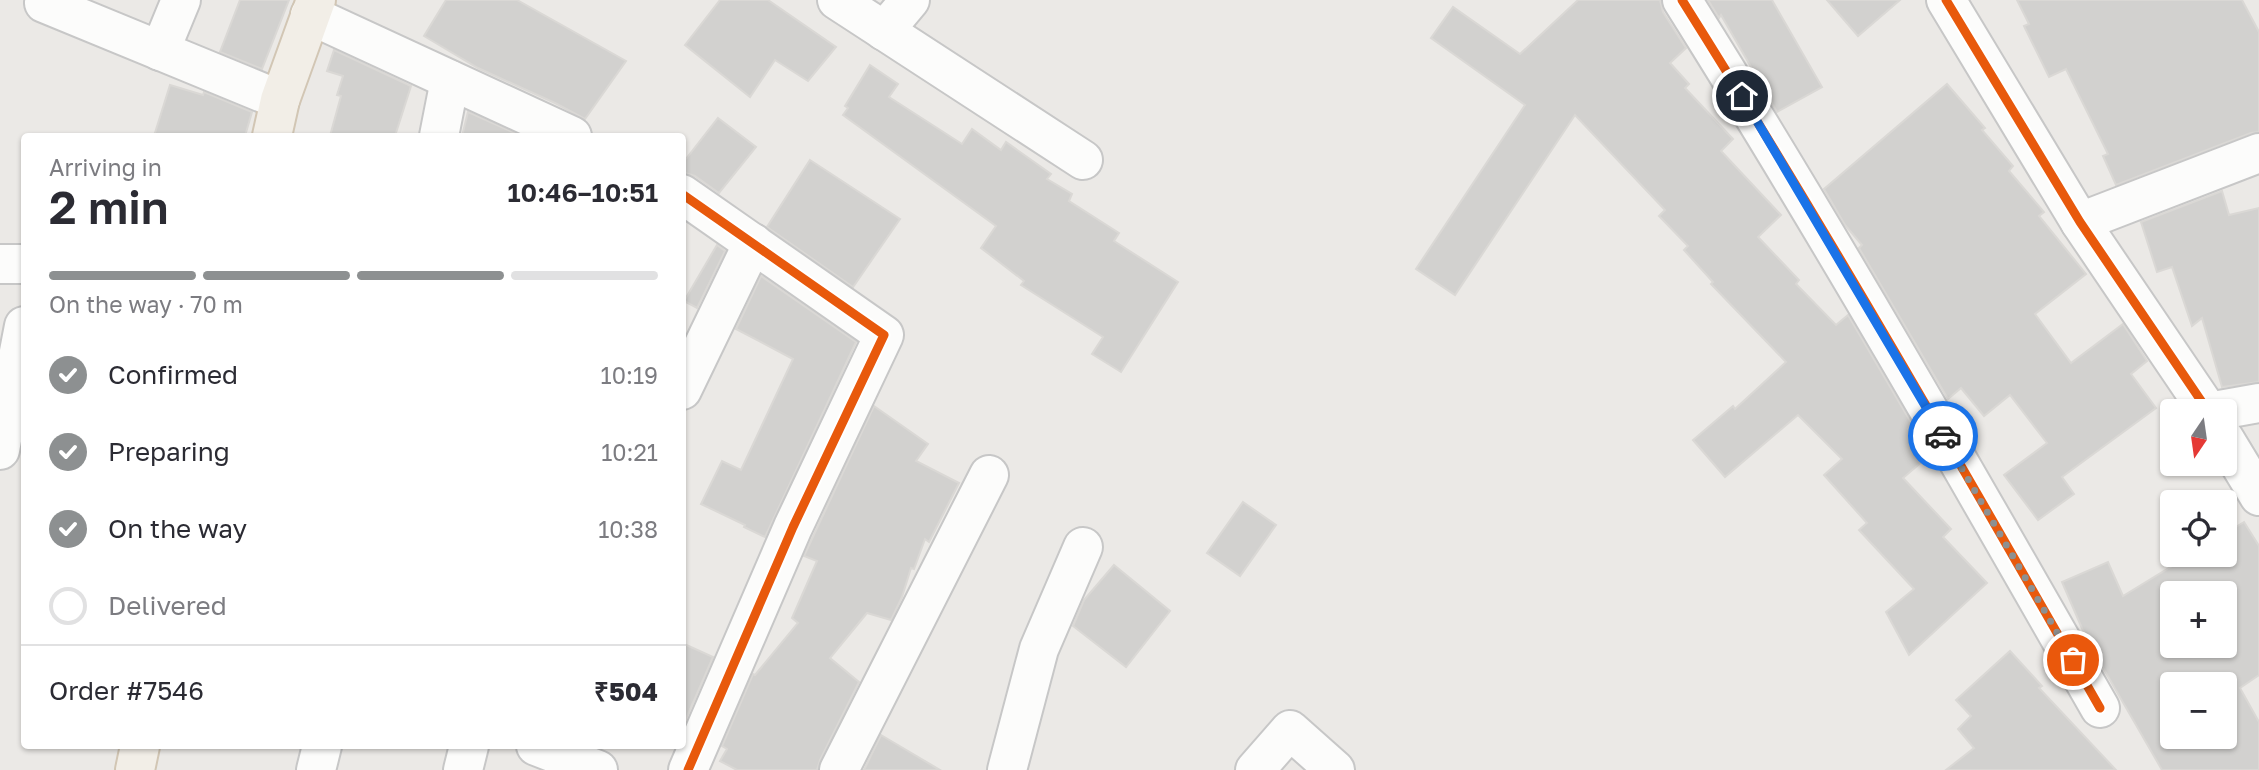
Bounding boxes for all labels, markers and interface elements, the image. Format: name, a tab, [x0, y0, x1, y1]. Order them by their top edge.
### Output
pin	[1712, 66, 1772, 126]
icon: home	[1723, 77, 1761, 115]
text: Arriving in	[49, 153, 162, 181]
text: 10:46–10:51	[507, 177, 658, 208]
text: 2 min	[49, 179, 169, 234]
text: On the way · 70 m	[49, 290, 243, 318]
icon: check	[49, 356, 87, 394]
text: Confirmed	[108, 359, 238, 390]
text: 10:19	[601, 361, 658, 389]
north arrow	[2160, 399, 2236, 476]
map controls	[2160, 399, 2237, 749]
courier	[1908, 401, 1978, 471]
icon: car	[1924, 417, 1962, 455]
icon: check	[49, 433, 87, 471]
text: Preparing	[108, 436, 230, 467]
text: 10:21	[601, 438, 658, 466]
button: locate	[2160, 490, 2237, 567]
icon: check	[49, 510, 87, 548]
text: On the way	[108, 513, 247, 544]
text: 10:38	[598, 515, 658, 543]
button: +	[2160, 581, 2237, 658]
text: Delivered	[108, 590, 227, 621]
pin	[2043, 630, 2103, 690]
icon: bag	[2054, 641, 2092, 679]
button: −	[2160, 672, 2237, 749]
text: Order #7546	[49, 675, 204, 706]
text: ₹504	[594, 676, 658, 707]

